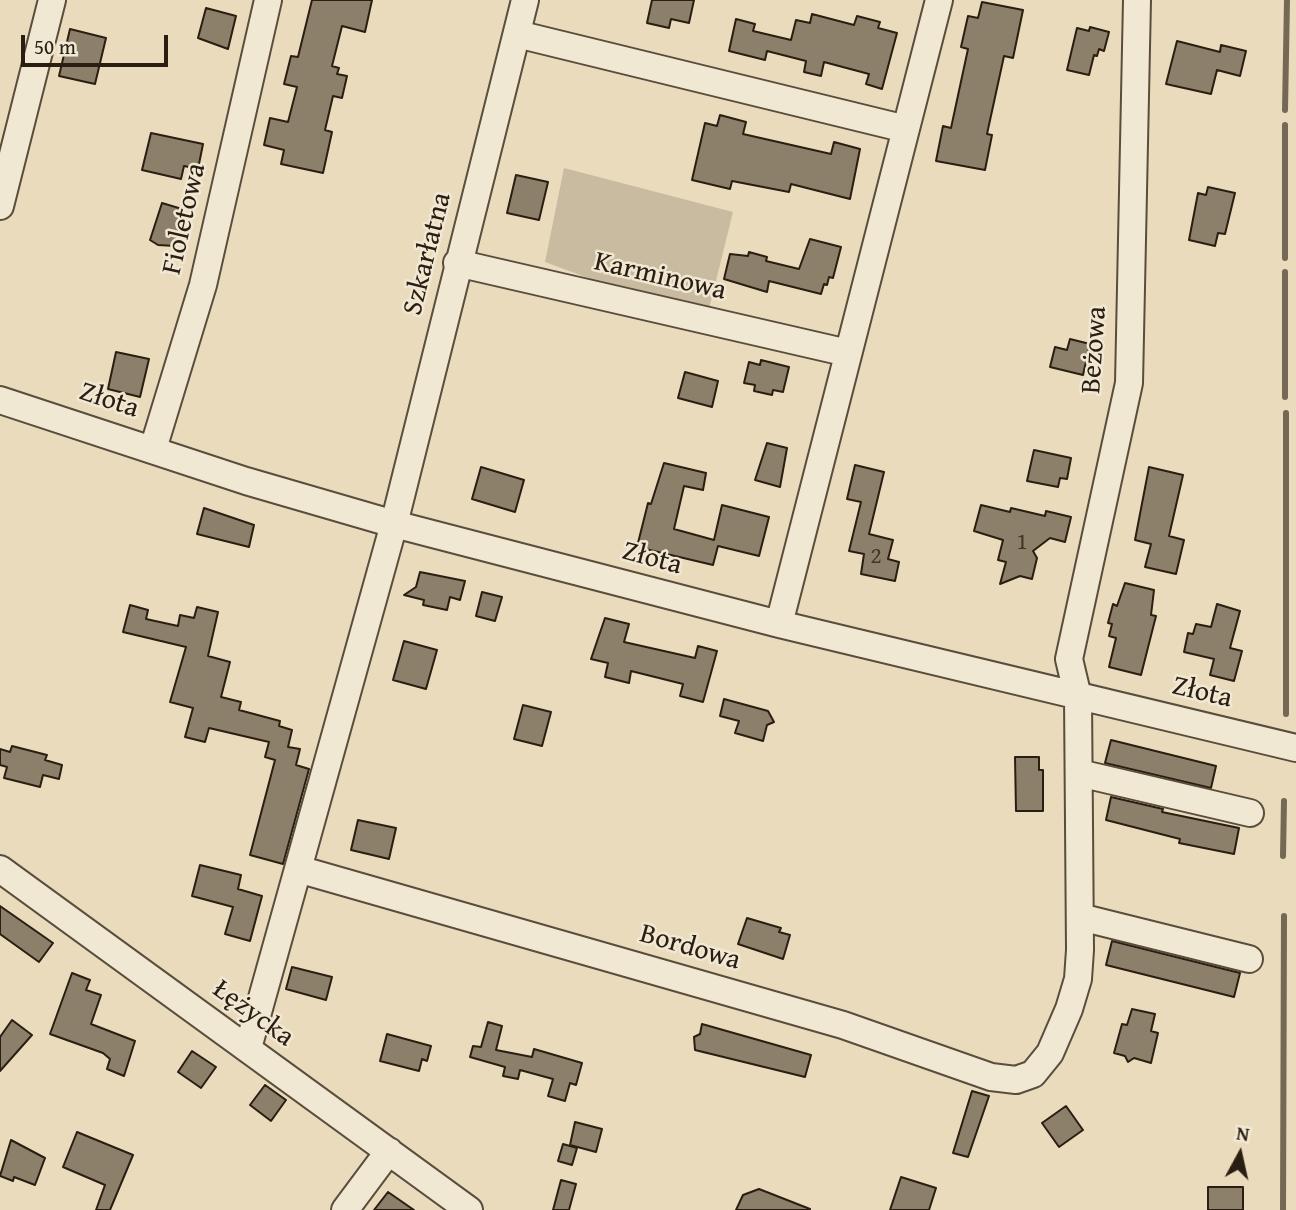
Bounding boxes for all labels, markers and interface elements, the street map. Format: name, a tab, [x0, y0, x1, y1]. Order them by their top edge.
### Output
scale bar	[24, 21, 172, 65]
text: 50 m	[34, 31, 76, 62]
street label: Fioletowa	[156, 160, 214, 278]
street label: Szkarłatna	[397, 189, 459, 319]
street label: Karminowa	[591, 246, 729, 308]
street label: Beżowa	[1075, 305, 1115, 395]
street label: Złota	[75, 376, 143, 426]
house number: 1	[1016, 529, 1028, 557]
street label: Złota	[618, 535, 686, 583]
house number: 2	[870, 543, 882, 571]
street label: Złota	[1169, 670, 1235, 716]
street label: Bordowa	[636, 918, 744, 978]
street label: Łężycka	[206, 973, 300, 1055]
text: N	[1235, 1118, 1251, 1148]
north arrow	[1205, 1119, 1275, 1189]

